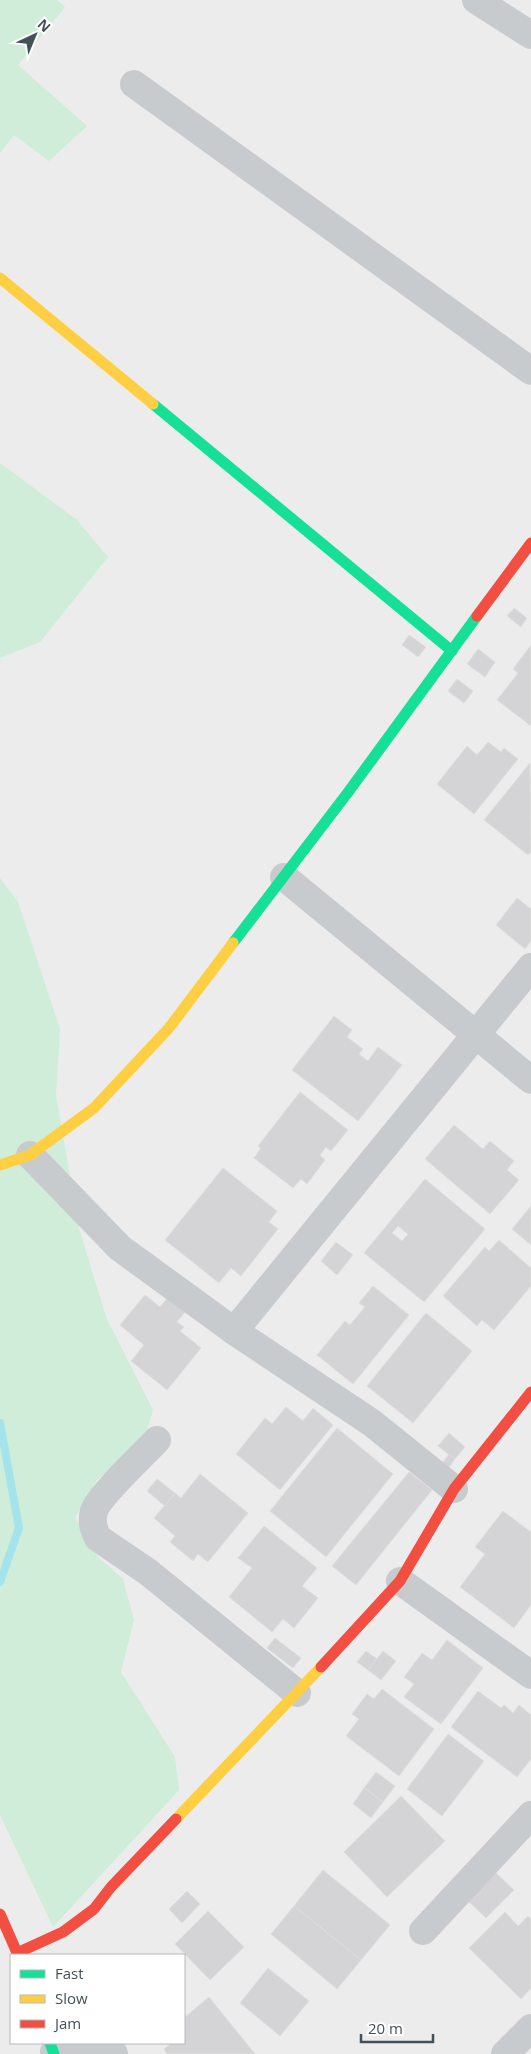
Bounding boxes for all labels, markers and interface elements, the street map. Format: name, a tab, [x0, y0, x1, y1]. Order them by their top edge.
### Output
north arrow	[10, 10, 60, 60]
text: N	[34, 14, 55, 36]
legend	[10, 1954, 185, 2044]
text: Fast	[55, 1963, 84, 1983]
text: Slow	[55, 1988, 88, 2008]
scale bar	[361, 2012, 434, 2044]
text: Jam	[53, 2013, 81, 2033]
text: 20 m	[368, 2018, 403, 2038]

